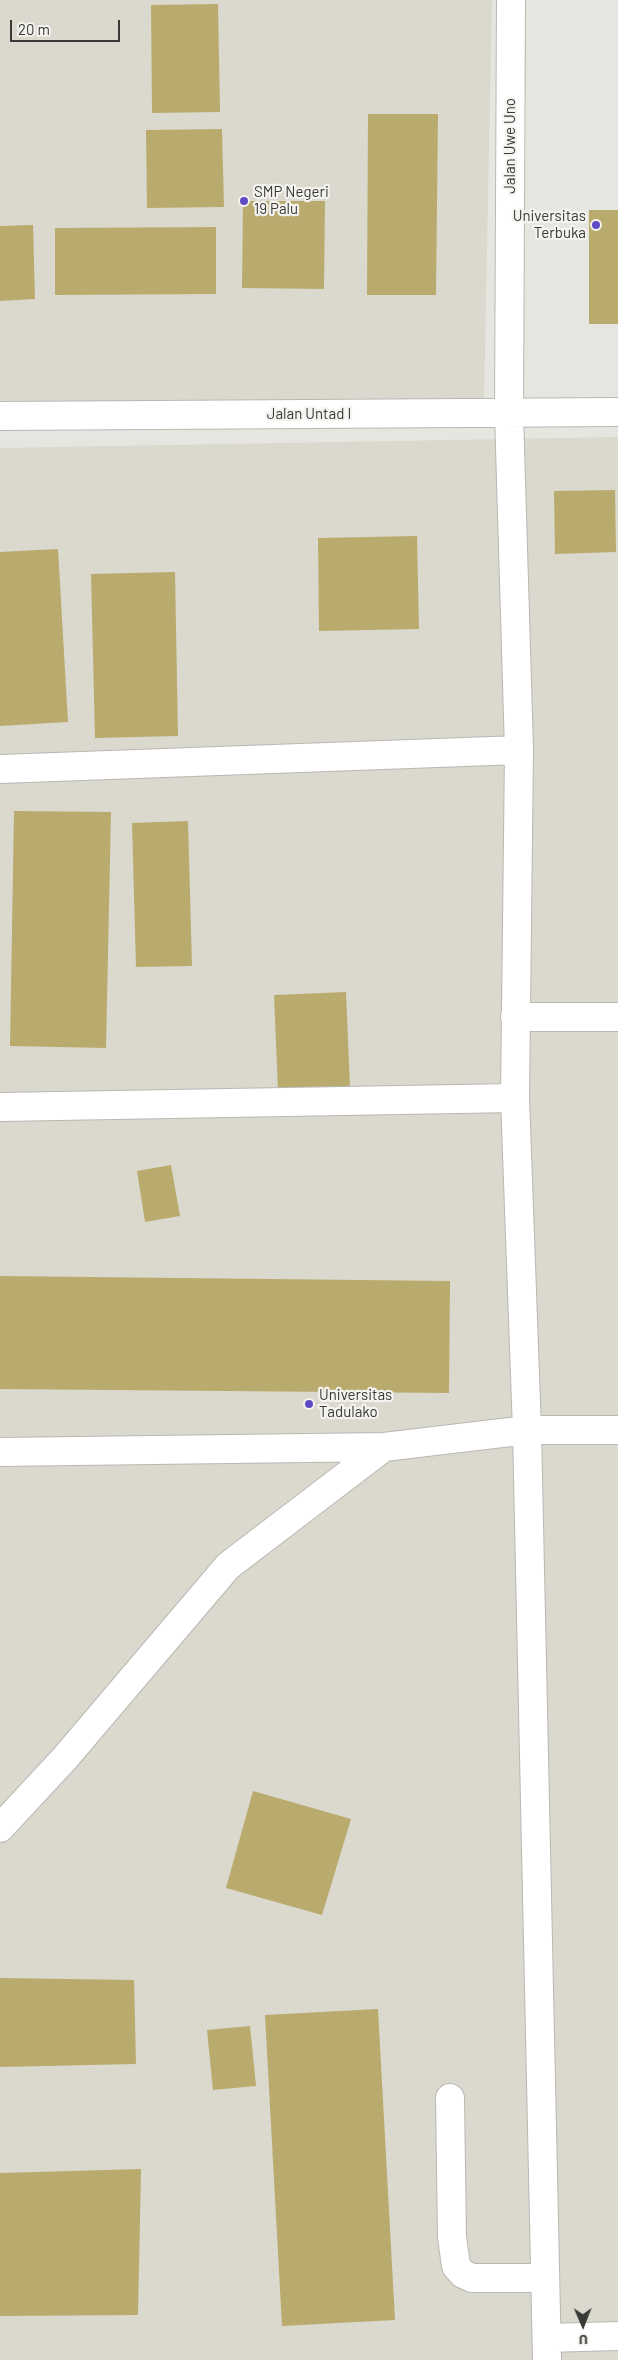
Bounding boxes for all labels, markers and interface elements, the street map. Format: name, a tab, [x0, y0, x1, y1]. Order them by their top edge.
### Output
scale bar	[12, 10, 122, 42]
text: 20 m	[18, 20, 50, 38]
street label: Jalan Uwe Uno	[501, 98, 519, 194]
place label: SMP Negeri 19 Palu	[254, 183, 329, 218]
marker: SMP Negeri 19 Palu	[238, 195, 250, 207]
place label: Universitas Terbuka	[513, 207, 586, 242]
marker: Universitas Terbuka	[590, 219, 602, 231]
street label: Jalan Untad I	[267, 405, 351, 423]
place label: Universitas Tadulako	[319, 1386, 392, 1421]
marker: Universitas Tadulako	[303, 1398, 315, 1410]
north arrow	[558, 2300, 608, 2350]
text: U	[579, 2332, 588, 2349]

